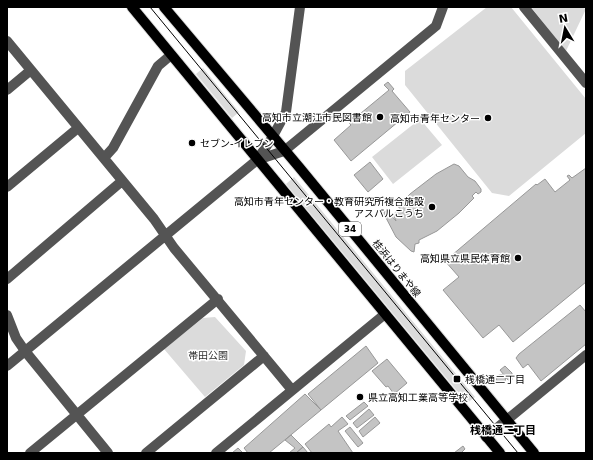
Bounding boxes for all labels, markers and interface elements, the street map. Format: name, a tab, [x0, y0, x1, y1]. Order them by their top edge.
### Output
north arrow	[545, 8, 585, 48]
text: N	[558, 11, 569, 26]
place label: 高知市立潮江市民図書館	[262, 112, 372, 123]
marker: 高知市立潮江市民図書館	[375, 112, 385, 122]
place label: 高知市青年センター	[390, 113, 480, 124]
marker: 高知市青年センター	[483, 113, 493, 123]
marker: セブン-イレブン	[187, 138, 197, 148]
place label: セブン-イレブン	[200, 138, 274, 149]
place label: 高知市青年センター・教育研究所複合施設 アスパルこうち	[234, 196, 424, 219]
marker: 高知市青年センター・教育研究所複合施設 アスパルこうち	[427, 202, 437, 212]
road number: 34	[339, 222, 361, 236]
street label: 桂浜はりまや線	[370, 238, 423, 299]
place label: 高知県立県民体育館	[420, 253, 510, 264]
marker: 高知県立県民体育館	[513, 253, 523, 263]
park label: 帯田公園	[188, 350, 228, 361]
marker: 桟橋通二丁目	[452, 374, 462, 384]
place label: 桟橋通二丁目	[465, 374, 525, 385]
marker: 県立高知工業高等学校	[355, 392, 365, 402]
place label: 県立高知工業高等学校	[368, 392, 468, 403]
district label: 桟橋通二丁目	[470, 424, 536, 437]

